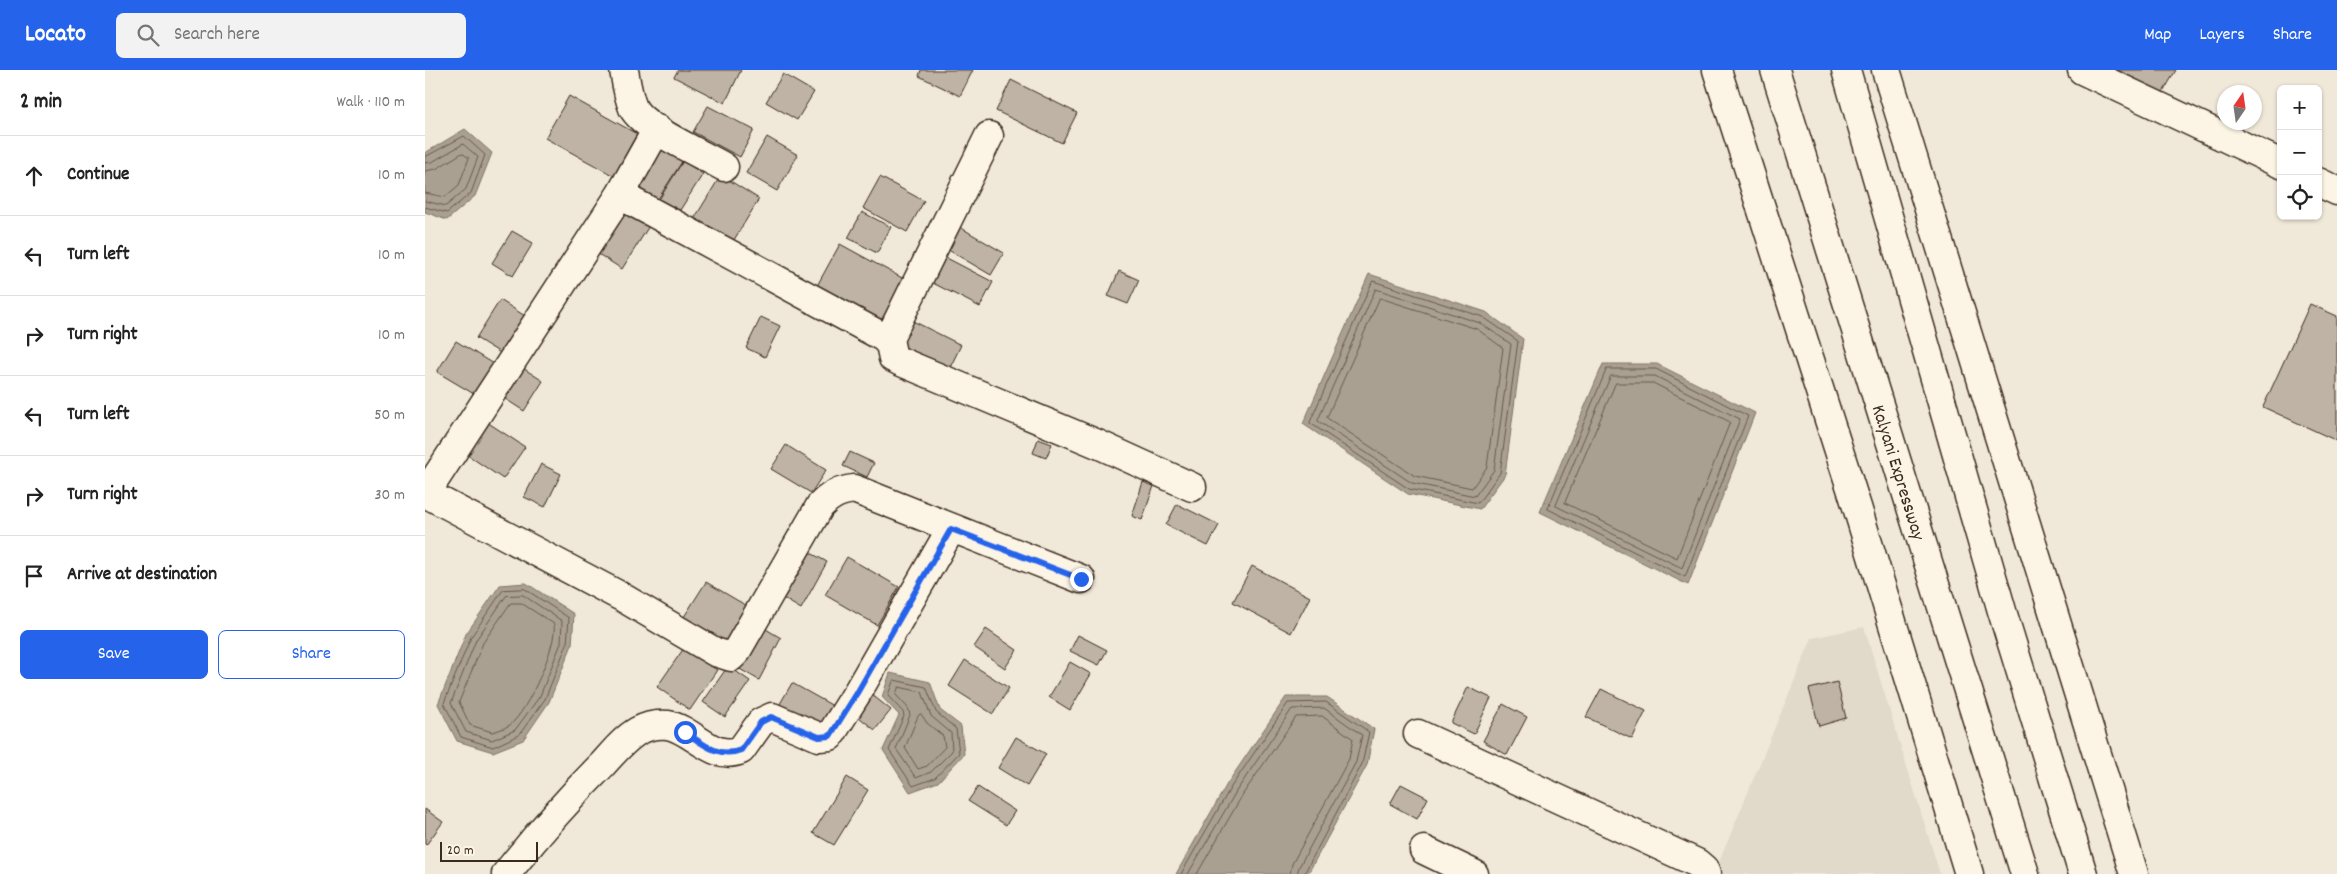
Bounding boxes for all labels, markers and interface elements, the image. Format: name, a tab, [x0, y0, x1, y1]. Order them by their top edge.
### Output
search box	[116, 13, 466, 58]
text: Locato	[25, 18, 86, 52]
icon: search	[134, 21, 162, 49]
text: Search here	[174, 22, 260, 49]
text: Map	[2144, 23, 2171, 48]
text: Layers	[2199, 23, 2245, 48]
text: Share	[2273, 23, 2312, 48]
north arrow	[2217, 85, 2262, 130]
map controls	[2277, 85, 2322, 220]
button: +	[2277, 85, 2322, 130]
text: 2 min	[20, 88, 62, 118]
text: Walk · 110 m	[337, 91, 405, 114]
button: −	[2277, 130, 2322, 175]
icon: ahead	[20, 162, 48, 190]
text: Continue	[67, 162, 129, 189]
text: 10 m	[378, 164, 405, 187]
button: locate	[2277, 175, 2322, 220]
icon: left	[20, 242, 48, 270]
text: Turn left	[67, 242, 130, 269]
text: 10 m	[378, 244, 405, 267]
icon: right	[20, 322, 48, 350]
text: Turn right	[67, 322, 138, 349]
text: 10 m	[378, 324, 405, 347]
icon: left	[20, 402, 48, 430]
text: Turn left	[67, 402, 130, 429]
street label: Kalyani Expressway	[1863, 402, 1930, 544]
text: 50 m	[374, 404, 405, 427]
icon: right	[20, 482, 48, 510]
text: Turn right	[67, 482, 138, 509]
text: 30 m	[375, 484, 405, 507]
icon: arrive	[20, 562, 48, 590]
text: Arrive at destination	[67, 562, 217, 589]
route end	[1070, 568, 1093, 591]
button: Save	[20, 630, 208, 679]
button: Share	[218, 630, 405, 679]
route start	[674, 721, 697, 744]
scale bar	[440, 839, 537, 862]
text: 20 m	[447, 841, 474, 861]

